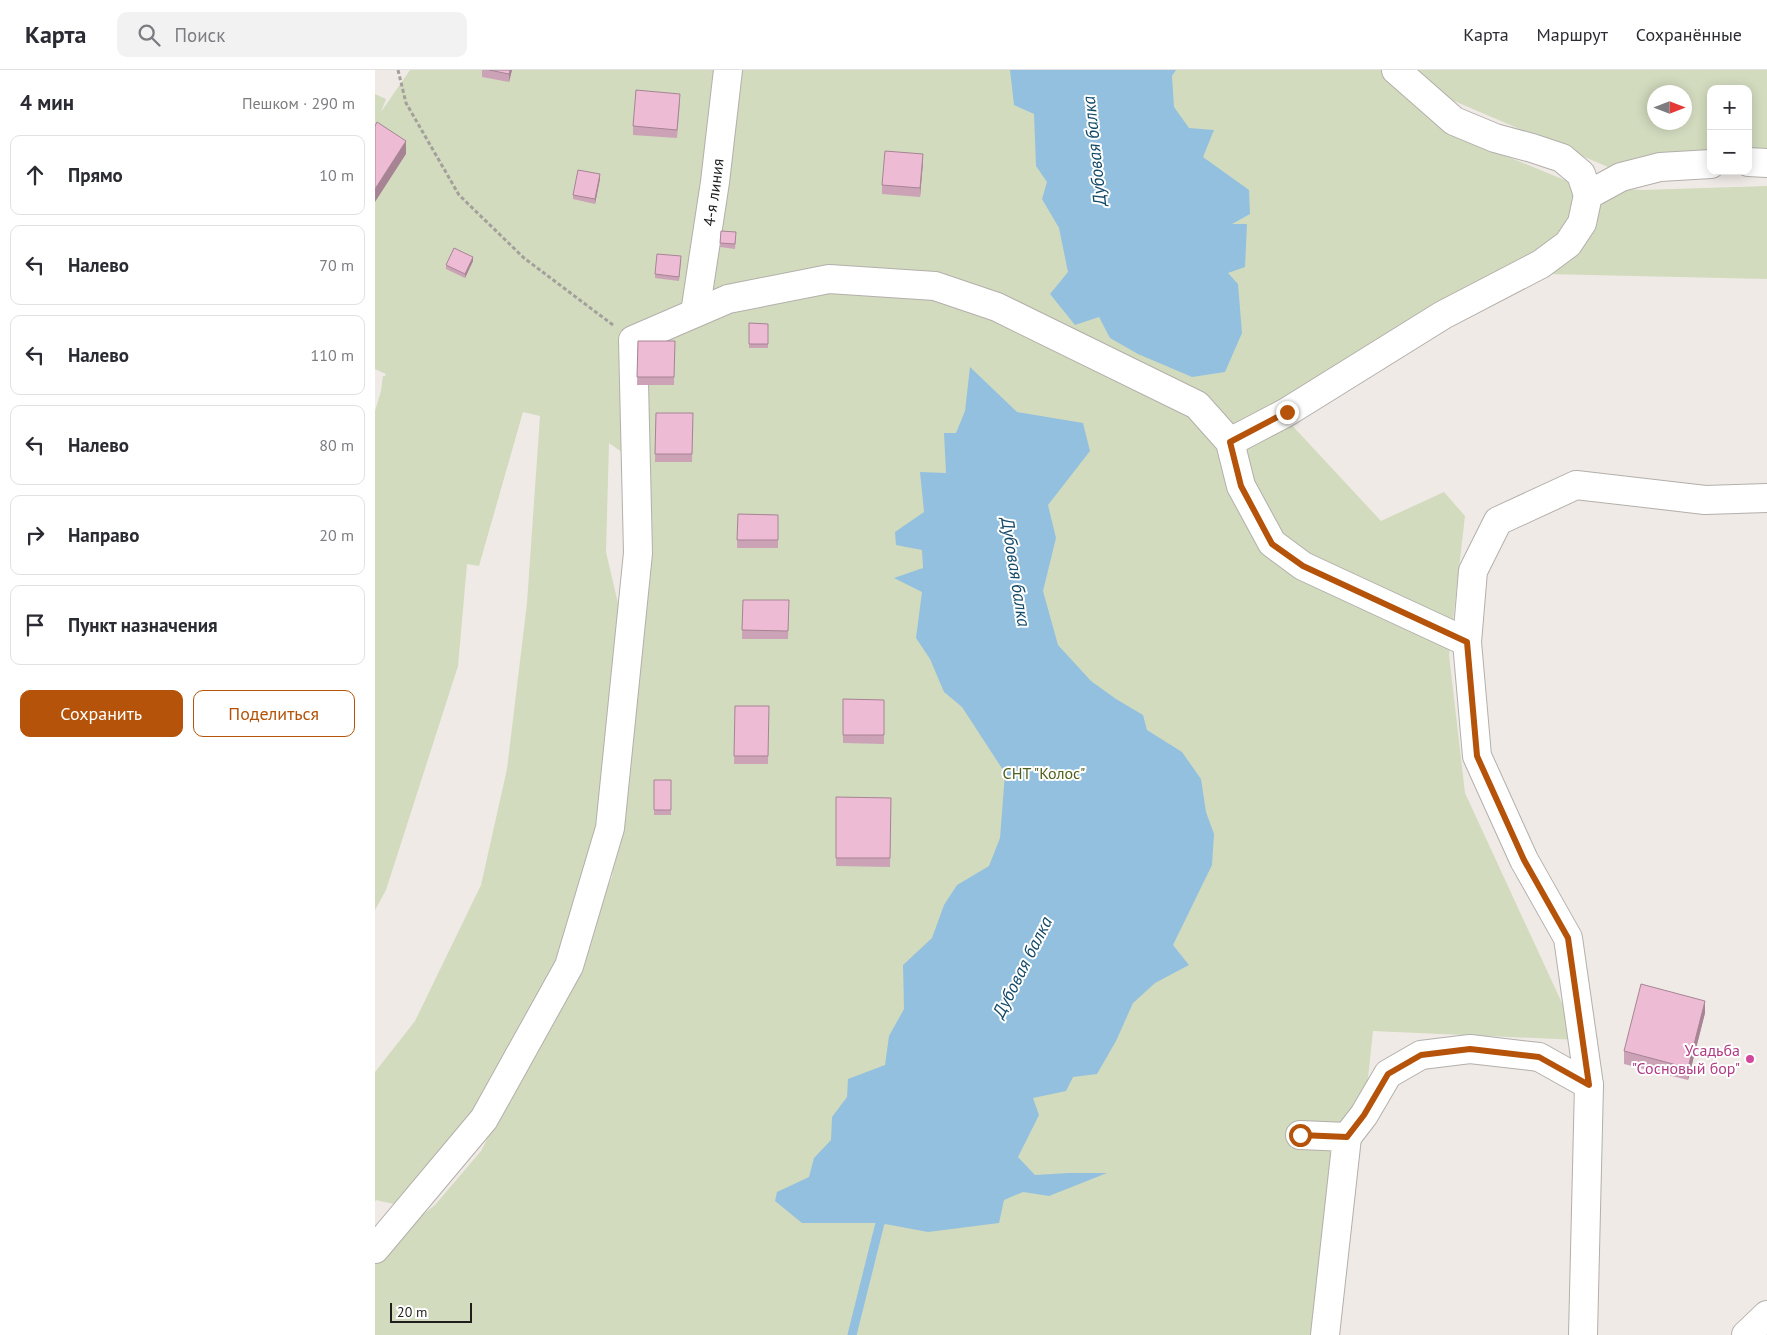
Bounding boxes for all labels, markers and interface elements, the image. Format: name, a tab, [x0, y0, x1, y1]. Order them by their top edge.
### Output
search box	[117, 12, 467, 57]
text: Карта	[25, 19, 87, 50]
icon: search	[135, 21, 163, 49]
text: Поиск	[175, 23, 225, 47]
text: Карта	[1463, 23, 1509, 46]
text: Маршрут	[1537, 23, 1608, 46]
text: Сохранённые	[1636, 23, 1742, 46]
north arrow	[1647, 85, 1692, 130]
map controls	[1707, 85, 1752, 175]
button: +	[1707, 85, 1752, 130]
text: 4 мин	[20, 89, 74, 116]
text: Пешком · 290 m	[242, 93, 355, 113]
water label: Дубовая балка	[1077, 95, 1111, 209]
button: −	[1707, 130, 1752, 175]
street label: 4-я линия	[698, 157, 728, 228]
icon: ahead	[21, 161, 49, 189]
text: Прямо	[68, 163, 123, 187]
text: 10 m	[319, 165, 354, 185]
icon: left	[21, 251, 49, 279]
text: Налево	[68, 253, 129, 277]
text: 70 m	[319, 255, 354, 275]
icon: left	[21, 341, 49, 369]
text: Налево	[68, 343, 129, 367]
text: 110 m	[311, 345, 354, 365]
route end	[1276, 401, 1299, 424]
icon: left	[21, 431, 49, 459]
text: Налево	[68, 433, 129, 457]
text: 80 m	[319, 435, 354, 455]
water label: Дубовая балка	[996, 514, 1036, 629]
icon: right	[21, 521, 49, 549]
text: Направо	[68, 523, 139, 547]
text: 20 m	[319, 525, 354, 545]
icon: arrive	[21, 611, 49, 639]
text: Пункт назначения	[68, 613, 218, 637]
button: Сохранить	[20, 690, 183, 737]
button: Поделиться	[193, 690, 355, 737]
park label: СНТ "Колос"	[1003, 763, 1085, 783]
water label: Дубовая балка	[986, 912, 1057, 1023]
place label: Усадьба "Сосновый бор"	[1632, 1040, 1740, 1078]
marker: Усадьба "Сосновый бор"	[1744, 1053, 1756, 1065]
route start	[1289, 1124, 1312, 1147]
scale bar	[390, 1300, 473, 1323]
text: 20 m	[397, 1303, 427, 1321]

